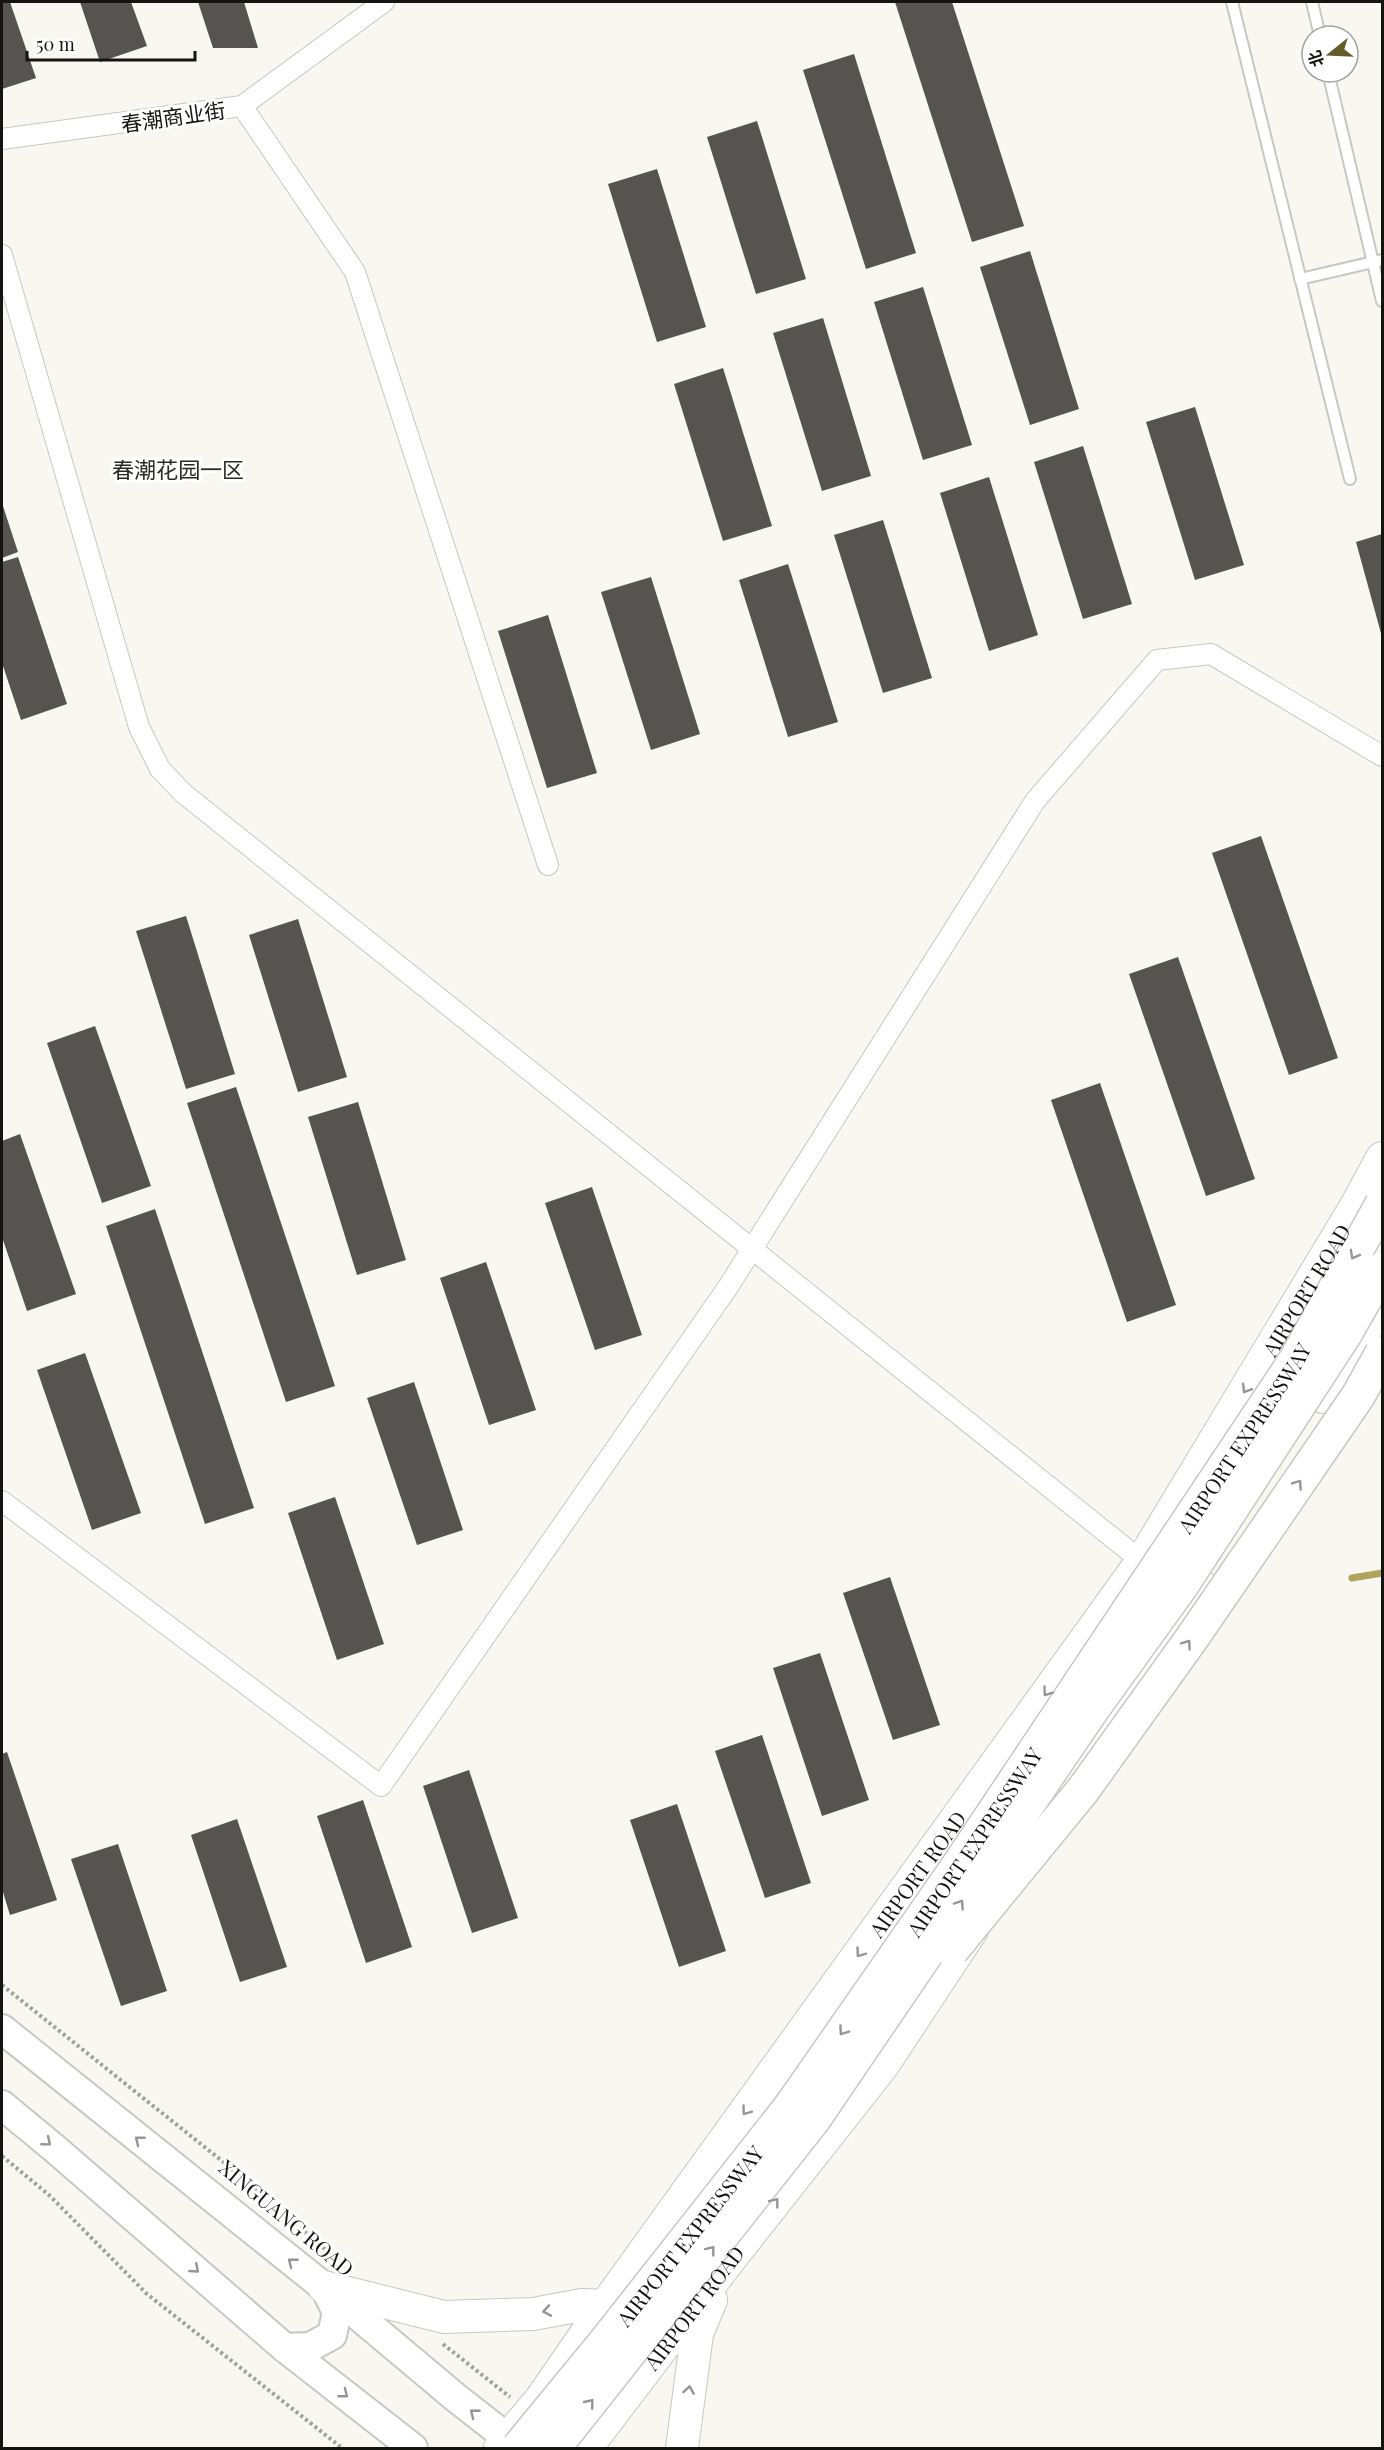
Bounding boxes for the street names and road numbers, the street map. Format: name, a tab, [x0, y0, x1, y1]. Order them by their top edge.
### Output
street label: 春潮商业街	[119, 95, 227, 137]
street label: AIRPORT ROAD	[1255, 1218, 1356, 1362]
street label: AIRPORT EXPRESSWAY	[1170, 1337, 1317, 1539]
street label: AIRPORT EXPRESSWAY	[899, 1741, 1048, 1942]
street label: AIRPORT ROAD	[861, 1805, 972, 1943]
street label: AIRPORT EXPRESSWAY	[609, 2139, 769, 2332]
street label: XINGUANG ROAD	[214, 2152, 360, 2282]
street label: AIRPORT ROAD	[636, 2239, 750, 2376]

